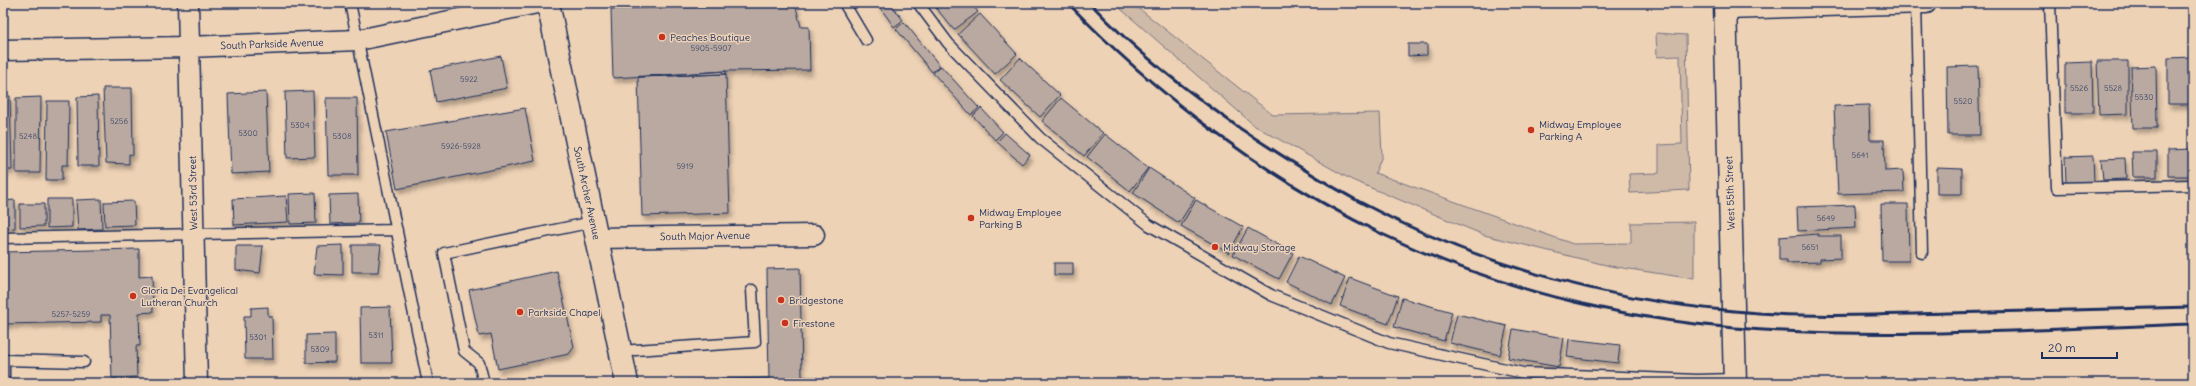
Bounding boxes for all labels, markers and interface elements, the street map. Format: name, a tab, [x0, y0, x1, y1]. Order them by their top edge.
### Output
place label: Peaches Boutique	[670, 31, 750, 44]
marker: Peaches Boutique	[657, 32, 667, 42]
street label: South Parkside Avenue	[220, 36, 324, 52]
house number: 5905-5907	[691, 43, 731, 53]
house number: 5922	[460, 74, 479, 84]
house number: 5526	[2070, 83, 2088, 93]
house number: 5528	[2104, 83, 2122, 93]
house number: 5530	[2134, 92, 2154, 102]
house number: 5520	[1954, 96, 1972, 106]
house number: 5256	[110, 116, 128, 126]
place label: Midway Employee Parking A	[1539, 118, 1621, 143]
house number: 5304	[290, 120, 310, 130]
marker: Midway Employee Parking A	[1526, 125, 1536, 135]
house number: 5300	[238, 128, 258, 138]
house number: 5248	[19, 131, 37, 141]
house number: 5308	[332, 131, 352, 141]
house number: 5926-5928	[441, 141, 481, 151]
street label: South Archer Avenue	[571, 145, 603, 241]
house number: 5641	[1852, 150, 1868, 160]
street label: West 53rd Street	[186, 155, 200, 230]
street label: West 55th Street	[1722, 155, 1738, 230]
house number: 5919	[677, 161, 694, 171]
place label: Midway Employee Parking B	[979, 206, 1061, 231]
marker: Midway Employee Parking B	[966, 213, 976, 223]
house number: 5649	[1817, 213, 1836, 223]
street label: South Major Avenue	[660, 229, 750, 243]
place label: Midway Storage	[1223, 241, 1296, 254]
marker: Midway Storage	[1210, 242, 1220, 252]
house number: 5651	[1802, 242, 1819, 252]
place label: Gloria Dei Evangelical Lutheran Church	[141, 284, 238, 309]
marker: Gloria Dei Evangelical Lutheran Church	[128, 291, 138, 301]
place label: Bridgestone	[789, 294, 843, 307]
marker: Bridgestone	[776, 295, 786, 305]
place label: Parkside Chapel	[528, 306, 600, 319]
marker: Parkside Chapel	[515, 307, 525, 317]
house number: 5257-5259	[52, 309, 91, 319]
place label: Firestone	[793, 317, 835, 330]
marker: Firestone	[780, 318, 790, 328]
house number: 5311	[368, 330, 384, 340]
house number: 5301	[249, 332, 267, 342]
scale bar	[2042, 334, 2117, 360]
text: 20 m	[2048, 340, 2076, 355]
house number: 5309	[310, 344, 330, 354]

